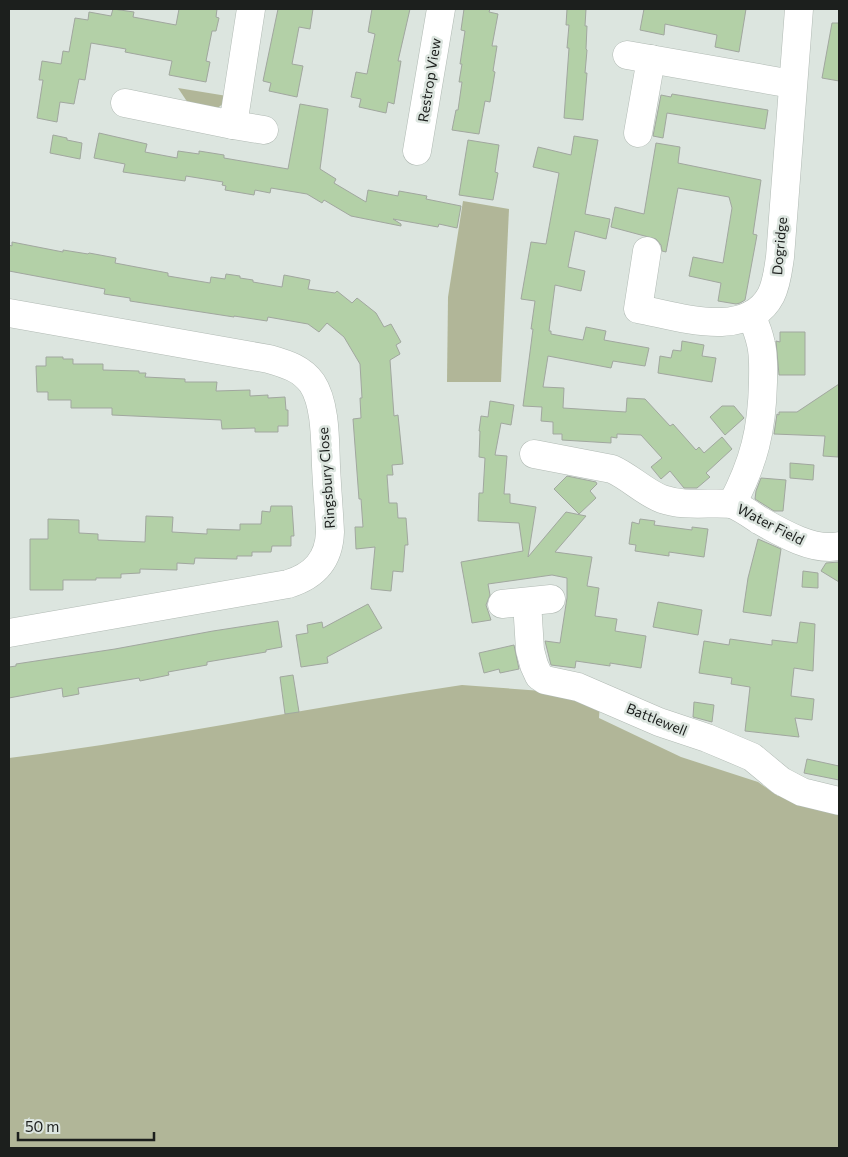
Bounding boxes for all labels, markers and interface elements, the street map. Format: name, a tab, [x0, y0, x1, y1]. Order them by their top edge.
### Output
street label: Restrop View	[414, 37, 444, 123]
street label: Dogridge	[768, 216, 790, 276]
street label: Ringsbury Close	[314, 427, 338, 529]
street label: Water Field	[735, 500, 807, 548]
street label: Battlewell	[624, 699, 690, 739]
scale bar	[18, 1110, 154, 1142]
text: 50 m	[25, 1117, 59, 1135]

